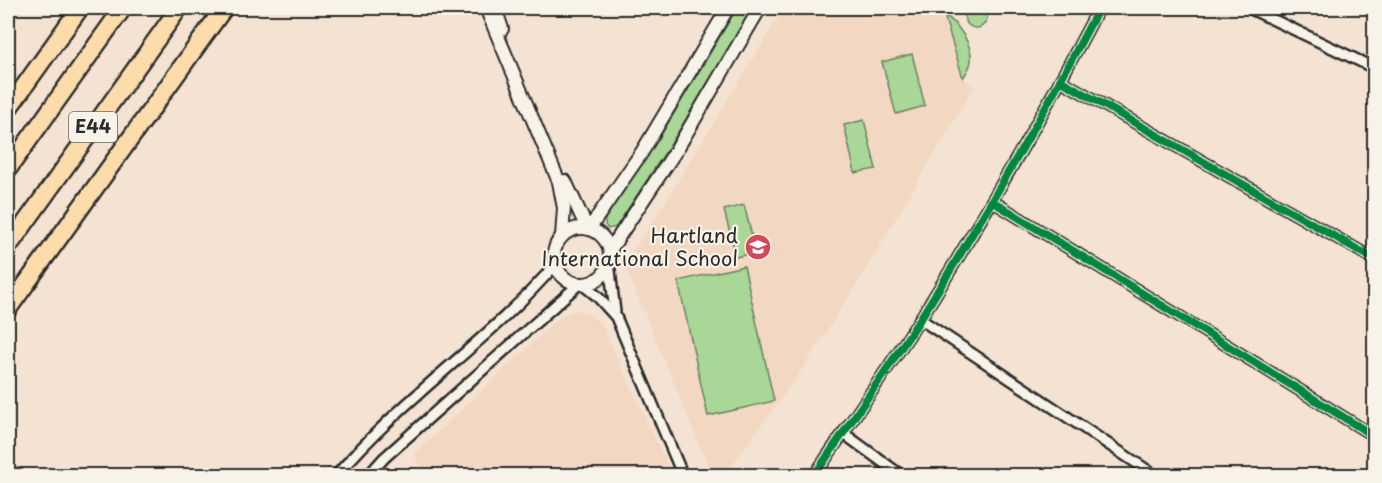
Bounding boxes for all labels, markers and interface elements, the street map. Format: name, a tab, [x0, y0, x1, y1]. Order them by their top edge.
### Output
road number: E44	[69, 112, 117, 142]
place label: Hartland International School	[541, 220, 738, 273]
school or university icon: Hartland International School	[743, 232, 773, 262]

